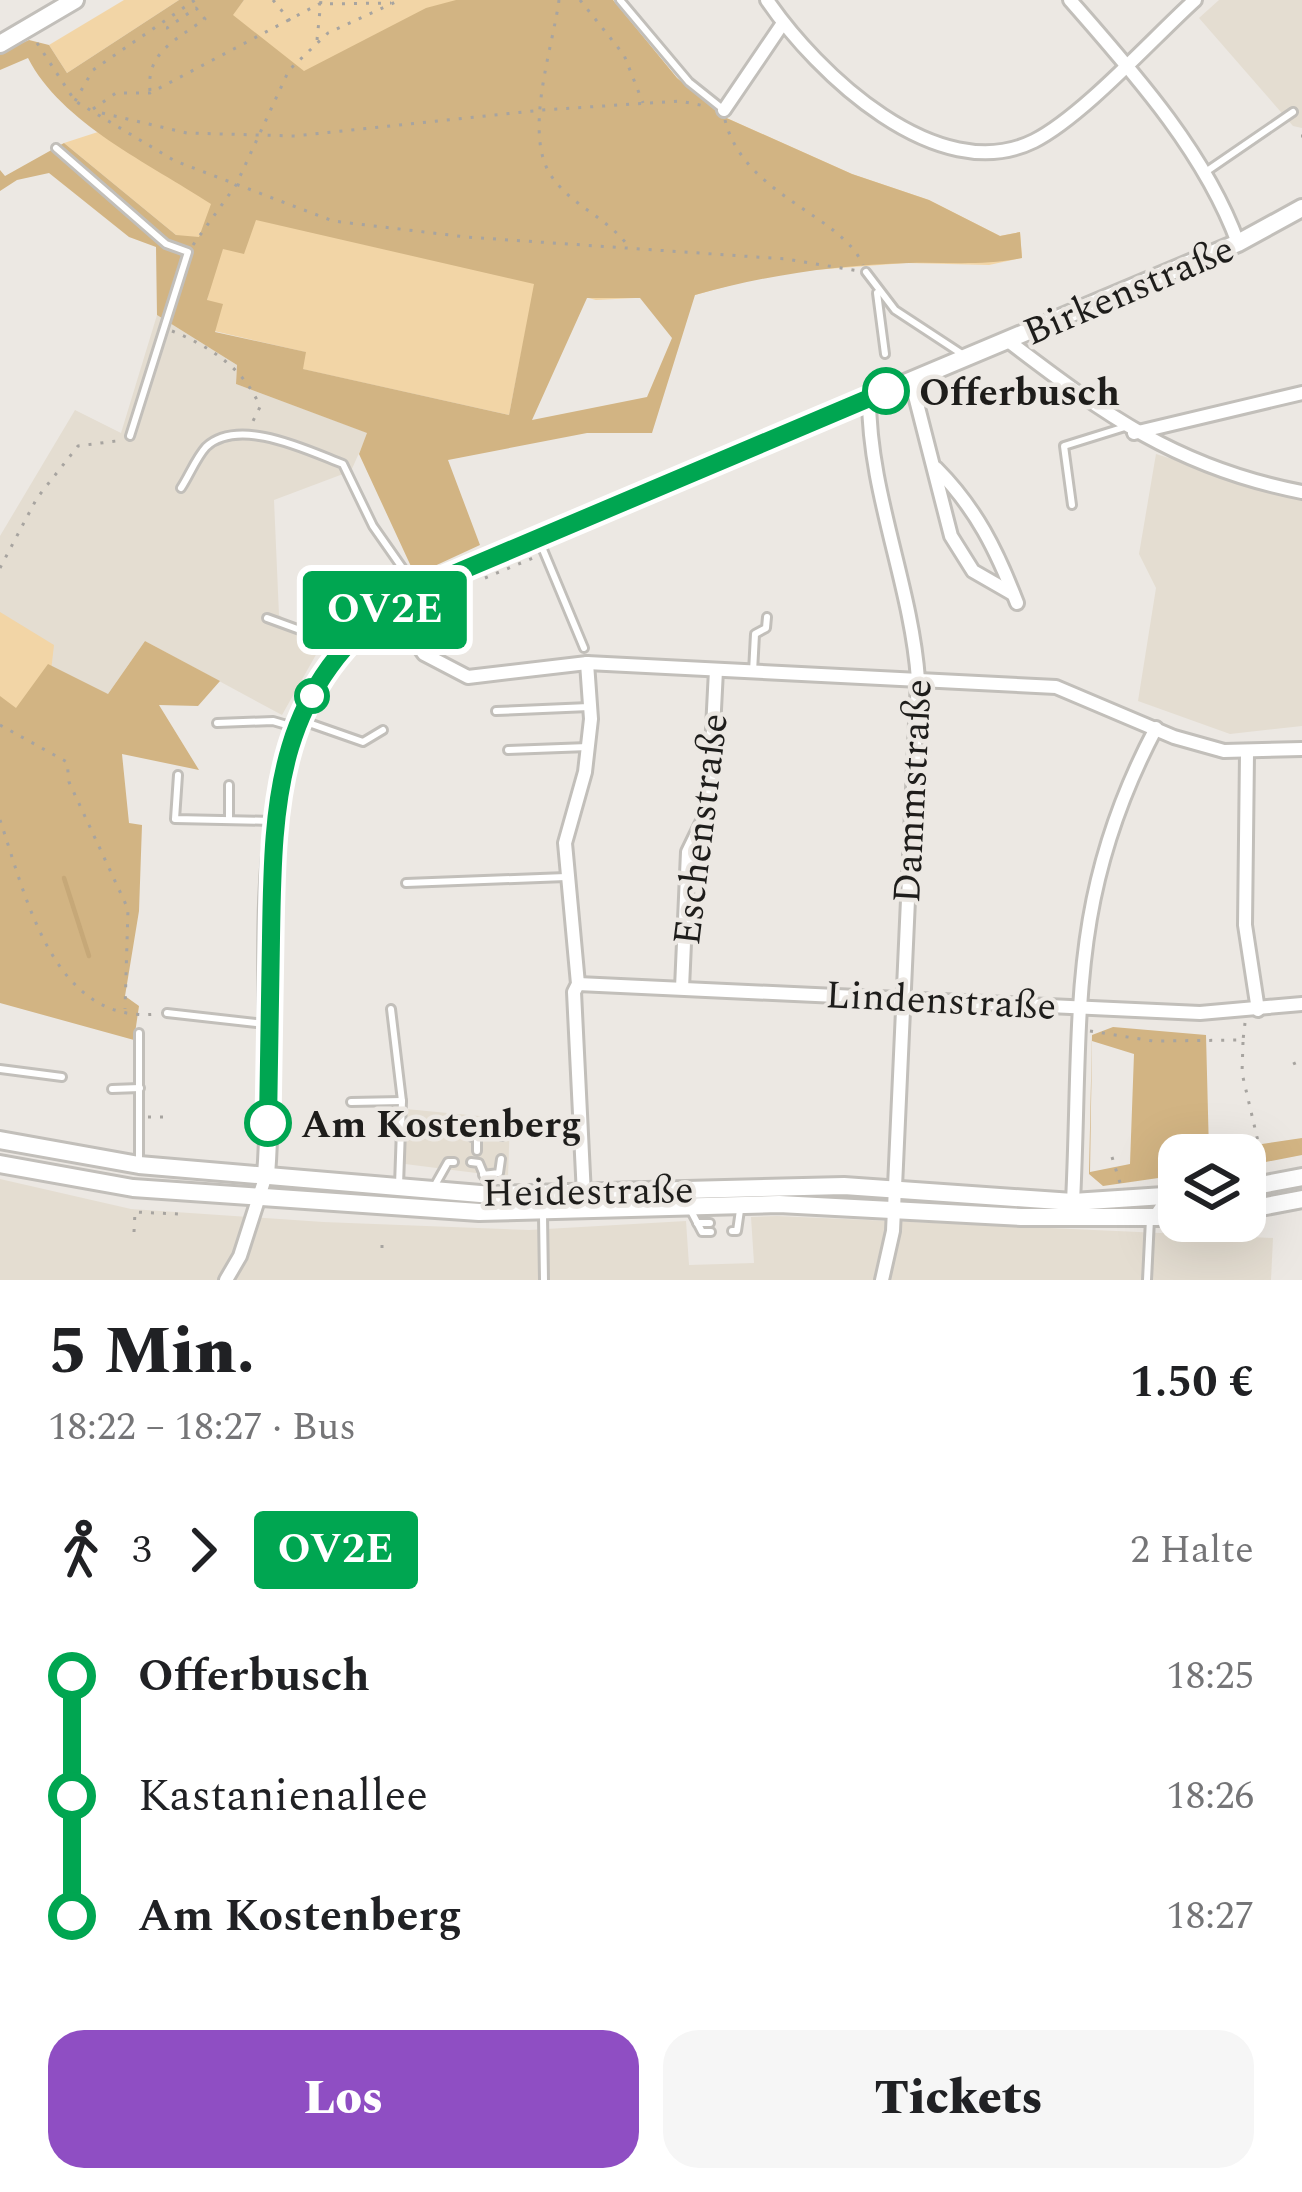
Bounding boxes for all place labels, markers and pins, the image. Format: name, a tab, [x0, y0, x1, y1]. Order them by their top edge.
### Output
place label: Offerbusch	[919, 364, 1120, 423]
marker: Offerbusch	[864, 369, 908, 413]
unlabelled marker	[296, 680, 328, 712]
place label: Am Kostenberg	[301, 1096, 582, 1155]
marker: Am Kostenberg	[246, 1101, 290, 1145]

